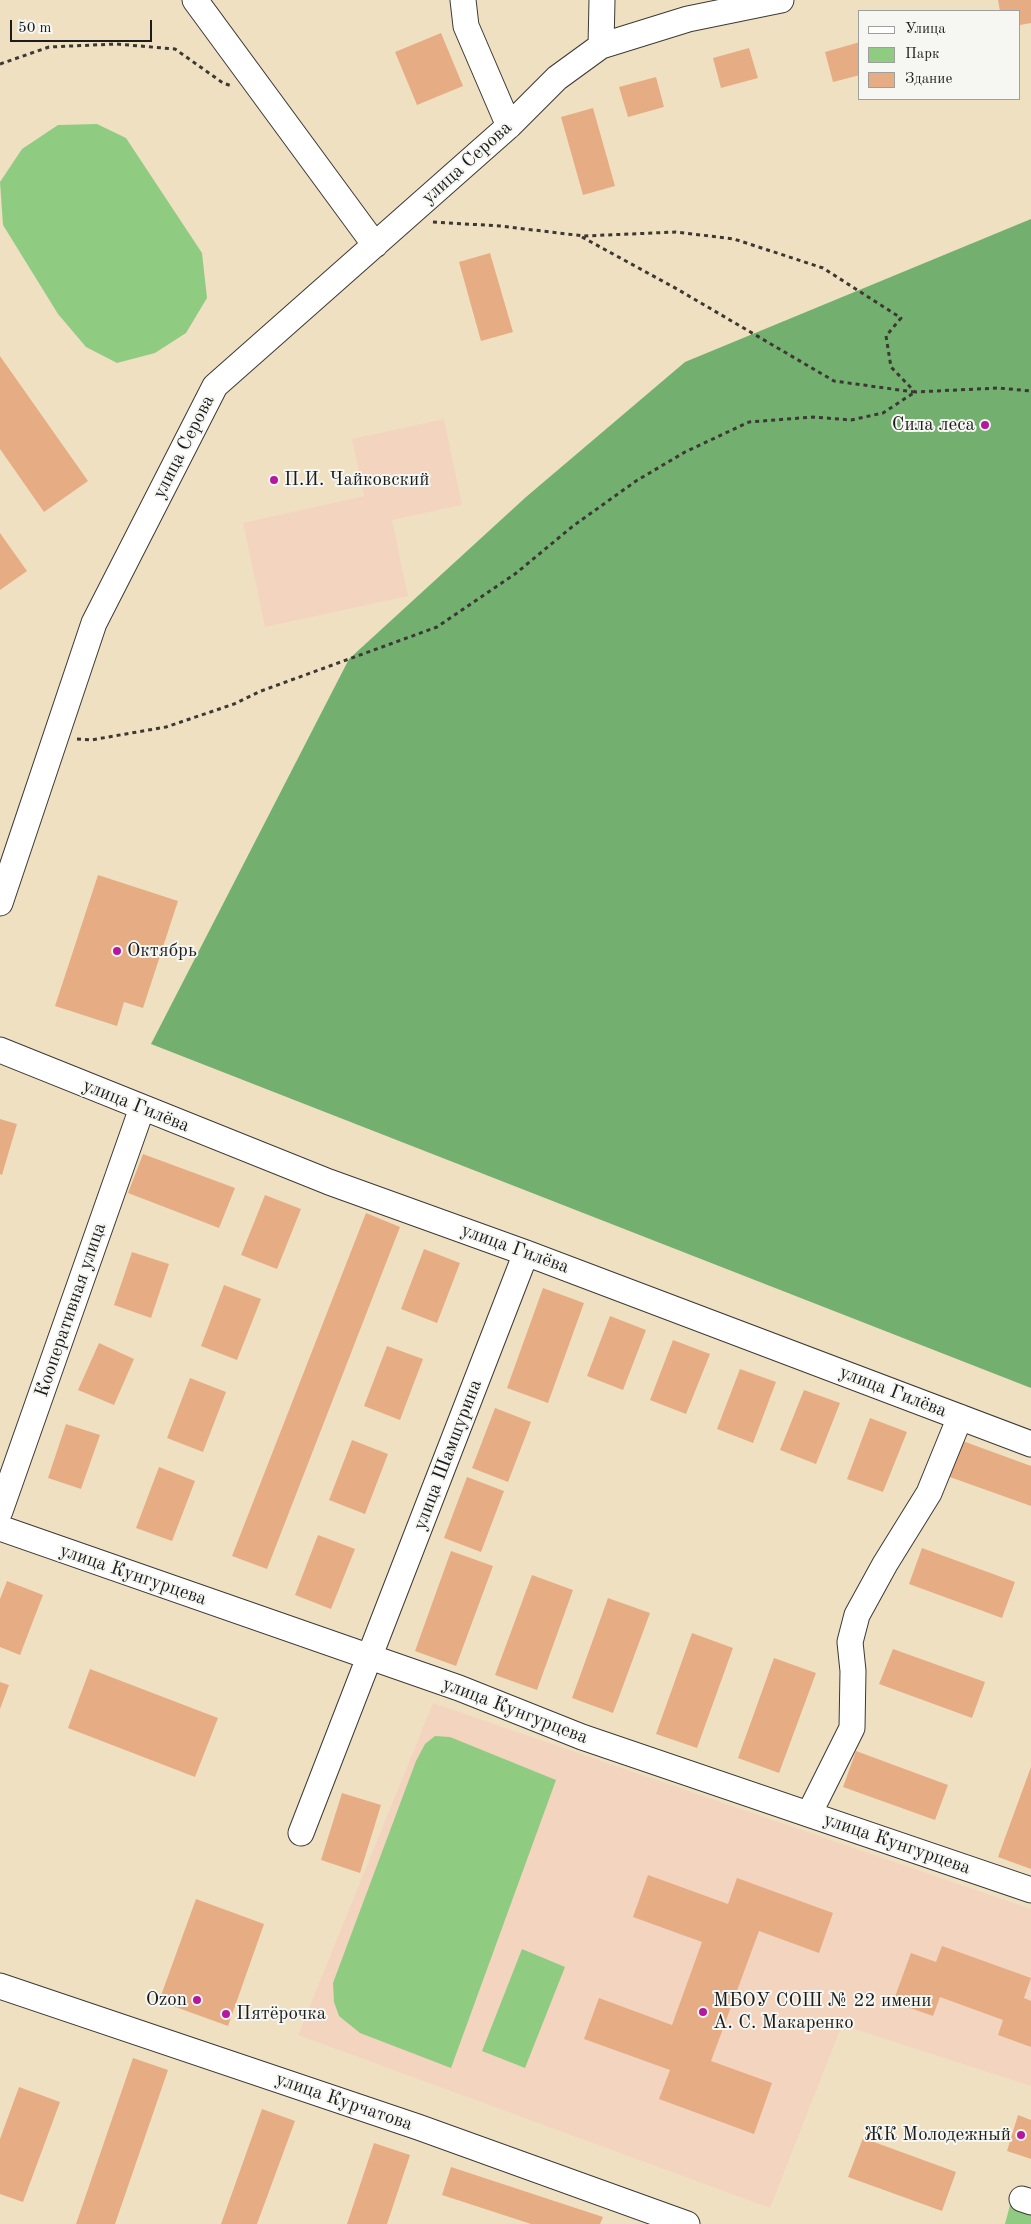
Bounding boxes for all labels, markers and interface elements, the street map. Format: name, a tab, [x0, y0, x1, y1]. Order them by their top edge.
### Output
scale bar	[12, 10, 155, 42]
legend	[858, 10, 1021, 100]
text: 50 m	[18, 21, 52, 36]
text: Улица	[905, 22, 946, 37]
text: Парк	[905, 47, 940, 62]
text: Здание	[905, 72, 952, 87]
street label: улица Серова	[417, 117, 517, 209]
street label: улица Серова	[148, 391, 220, 503]
place label: Сила леса	[892, 414, 975, 436]
marker: Сила леса	[979, 419, 991, 431]
place label: П.И. Чайковский	[284, 469, 429, 491]
marker: П.И. Чайковский	[268, 474, 280, 486]
place label: Октябрь	[127, 940, 197, 962]
marker: Октябрь	[111, 945, 123, 957]
street label: улица Гилёва	[79, 1074, 193, 1138]
street label: улица Гилёва	[458, 1219, 572, 1279]
street label: Кооперативная улица	[30, 1220, 112, 1400]
street label: улица Гилёва	[836, 1361, 950, 1423]
street label: улица Шамшурина	[409, 1376, 487, 1534]
street label: улица Кунгурцева	[56, 1539, 210, 1611]
street label: улица Кунгурцева	[439, 1673, 591, 1749]
street label: улица Кунгурцева	[820, 1808, 974, 1880]
place label: Ozon	[146, 1989, 187, 2011]
place label: МБОУ СОШ № 22 имени А. С. Макаренко	[713, 1990, 931, 2034]
marker: Ozon	[191, 1994, 203, 2006]
place label: Пятёрочка	[236, 2003, 326, 2025]
marker: МБОУ СОШ № 22 имени А. С. Макаренко	[697, 2006, 709, 2018]
marker: Пятёрочка	[220, 2008, 232, 2020]
street label: улица Курчатова	[272, 2068, 416, 2136]
place label: ЖК Молодежный	[864, 2124, 1011, 2146]
marker: ЖК Молодежный	[1015, 2129, 1027, 2141]

